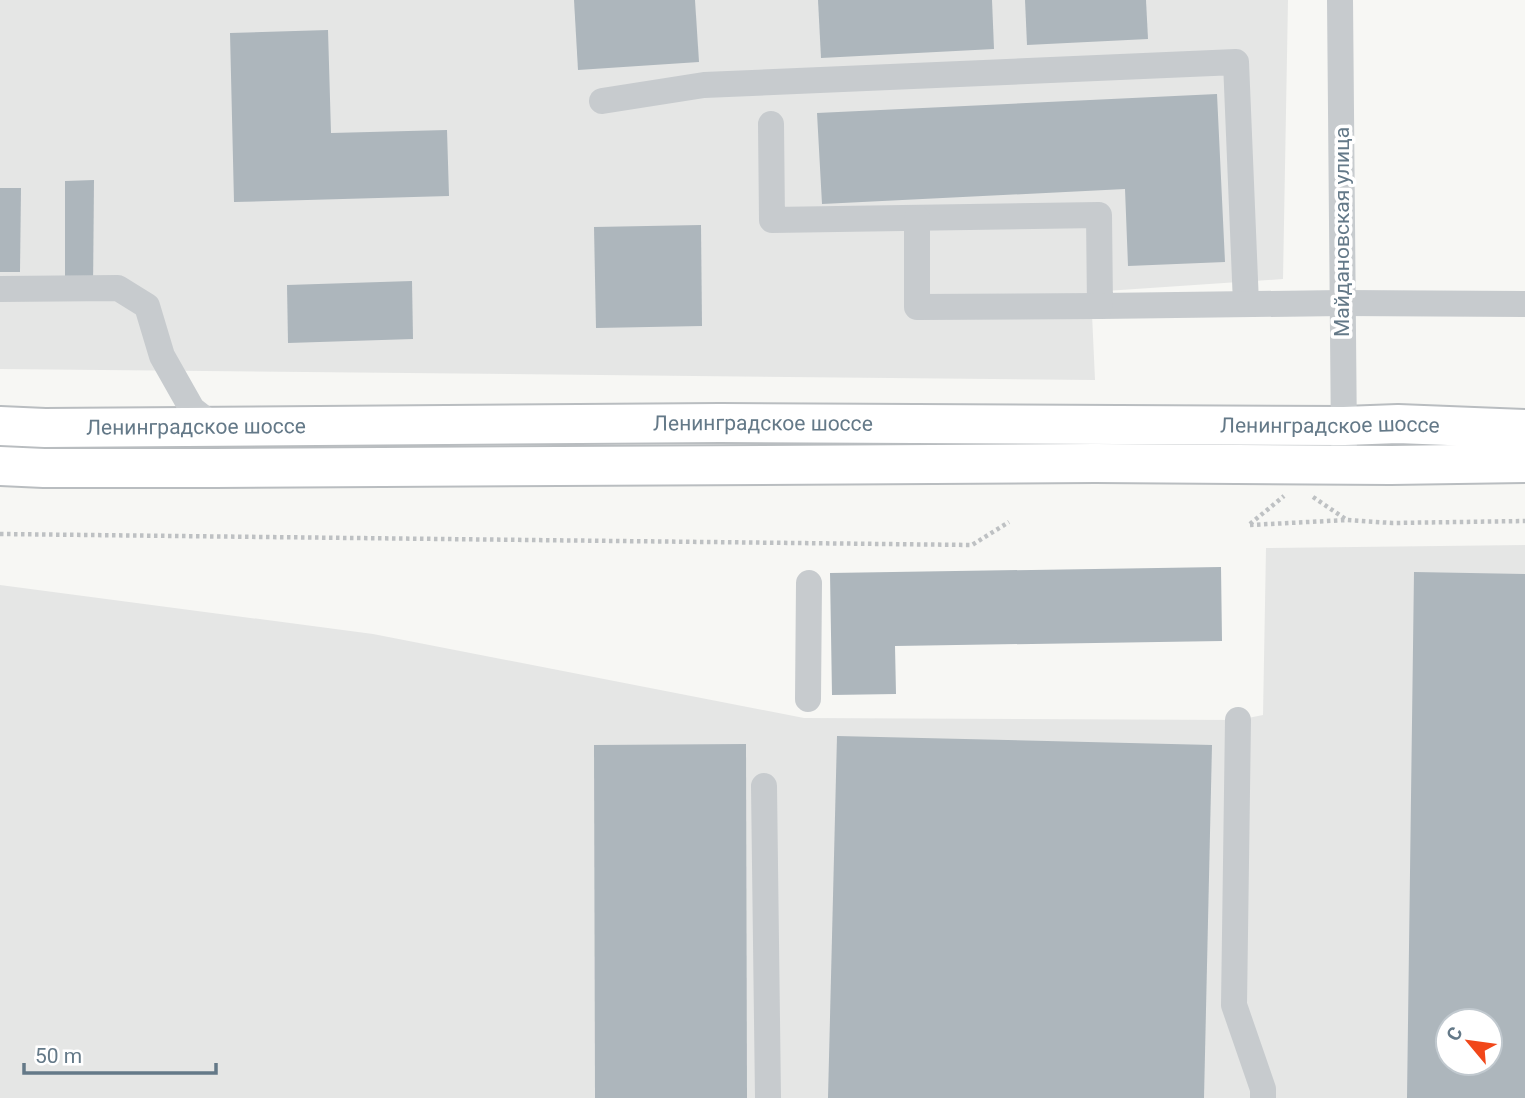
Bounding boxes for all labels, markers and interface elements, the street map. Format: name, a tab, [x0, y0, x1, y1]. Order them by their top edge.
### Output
street label: Майдановская улица	[1330, 127, 1354, 337]
street label: Ленинградское шоссе	[653, 411, 873, 436]
street label: Ленинградское шоссе	[1220, 412, 1440, 438]
street label: Ленинградское шоссе	[86, 414, 306, 440]
north arrow	[1434, 1007, 1504, 1077]
text: С	[1441, 1023, 1468, 1045]
scale bar	[24, 1032, 217, 1076]
text: 50 m	[35, 1044, 82, 1068]

